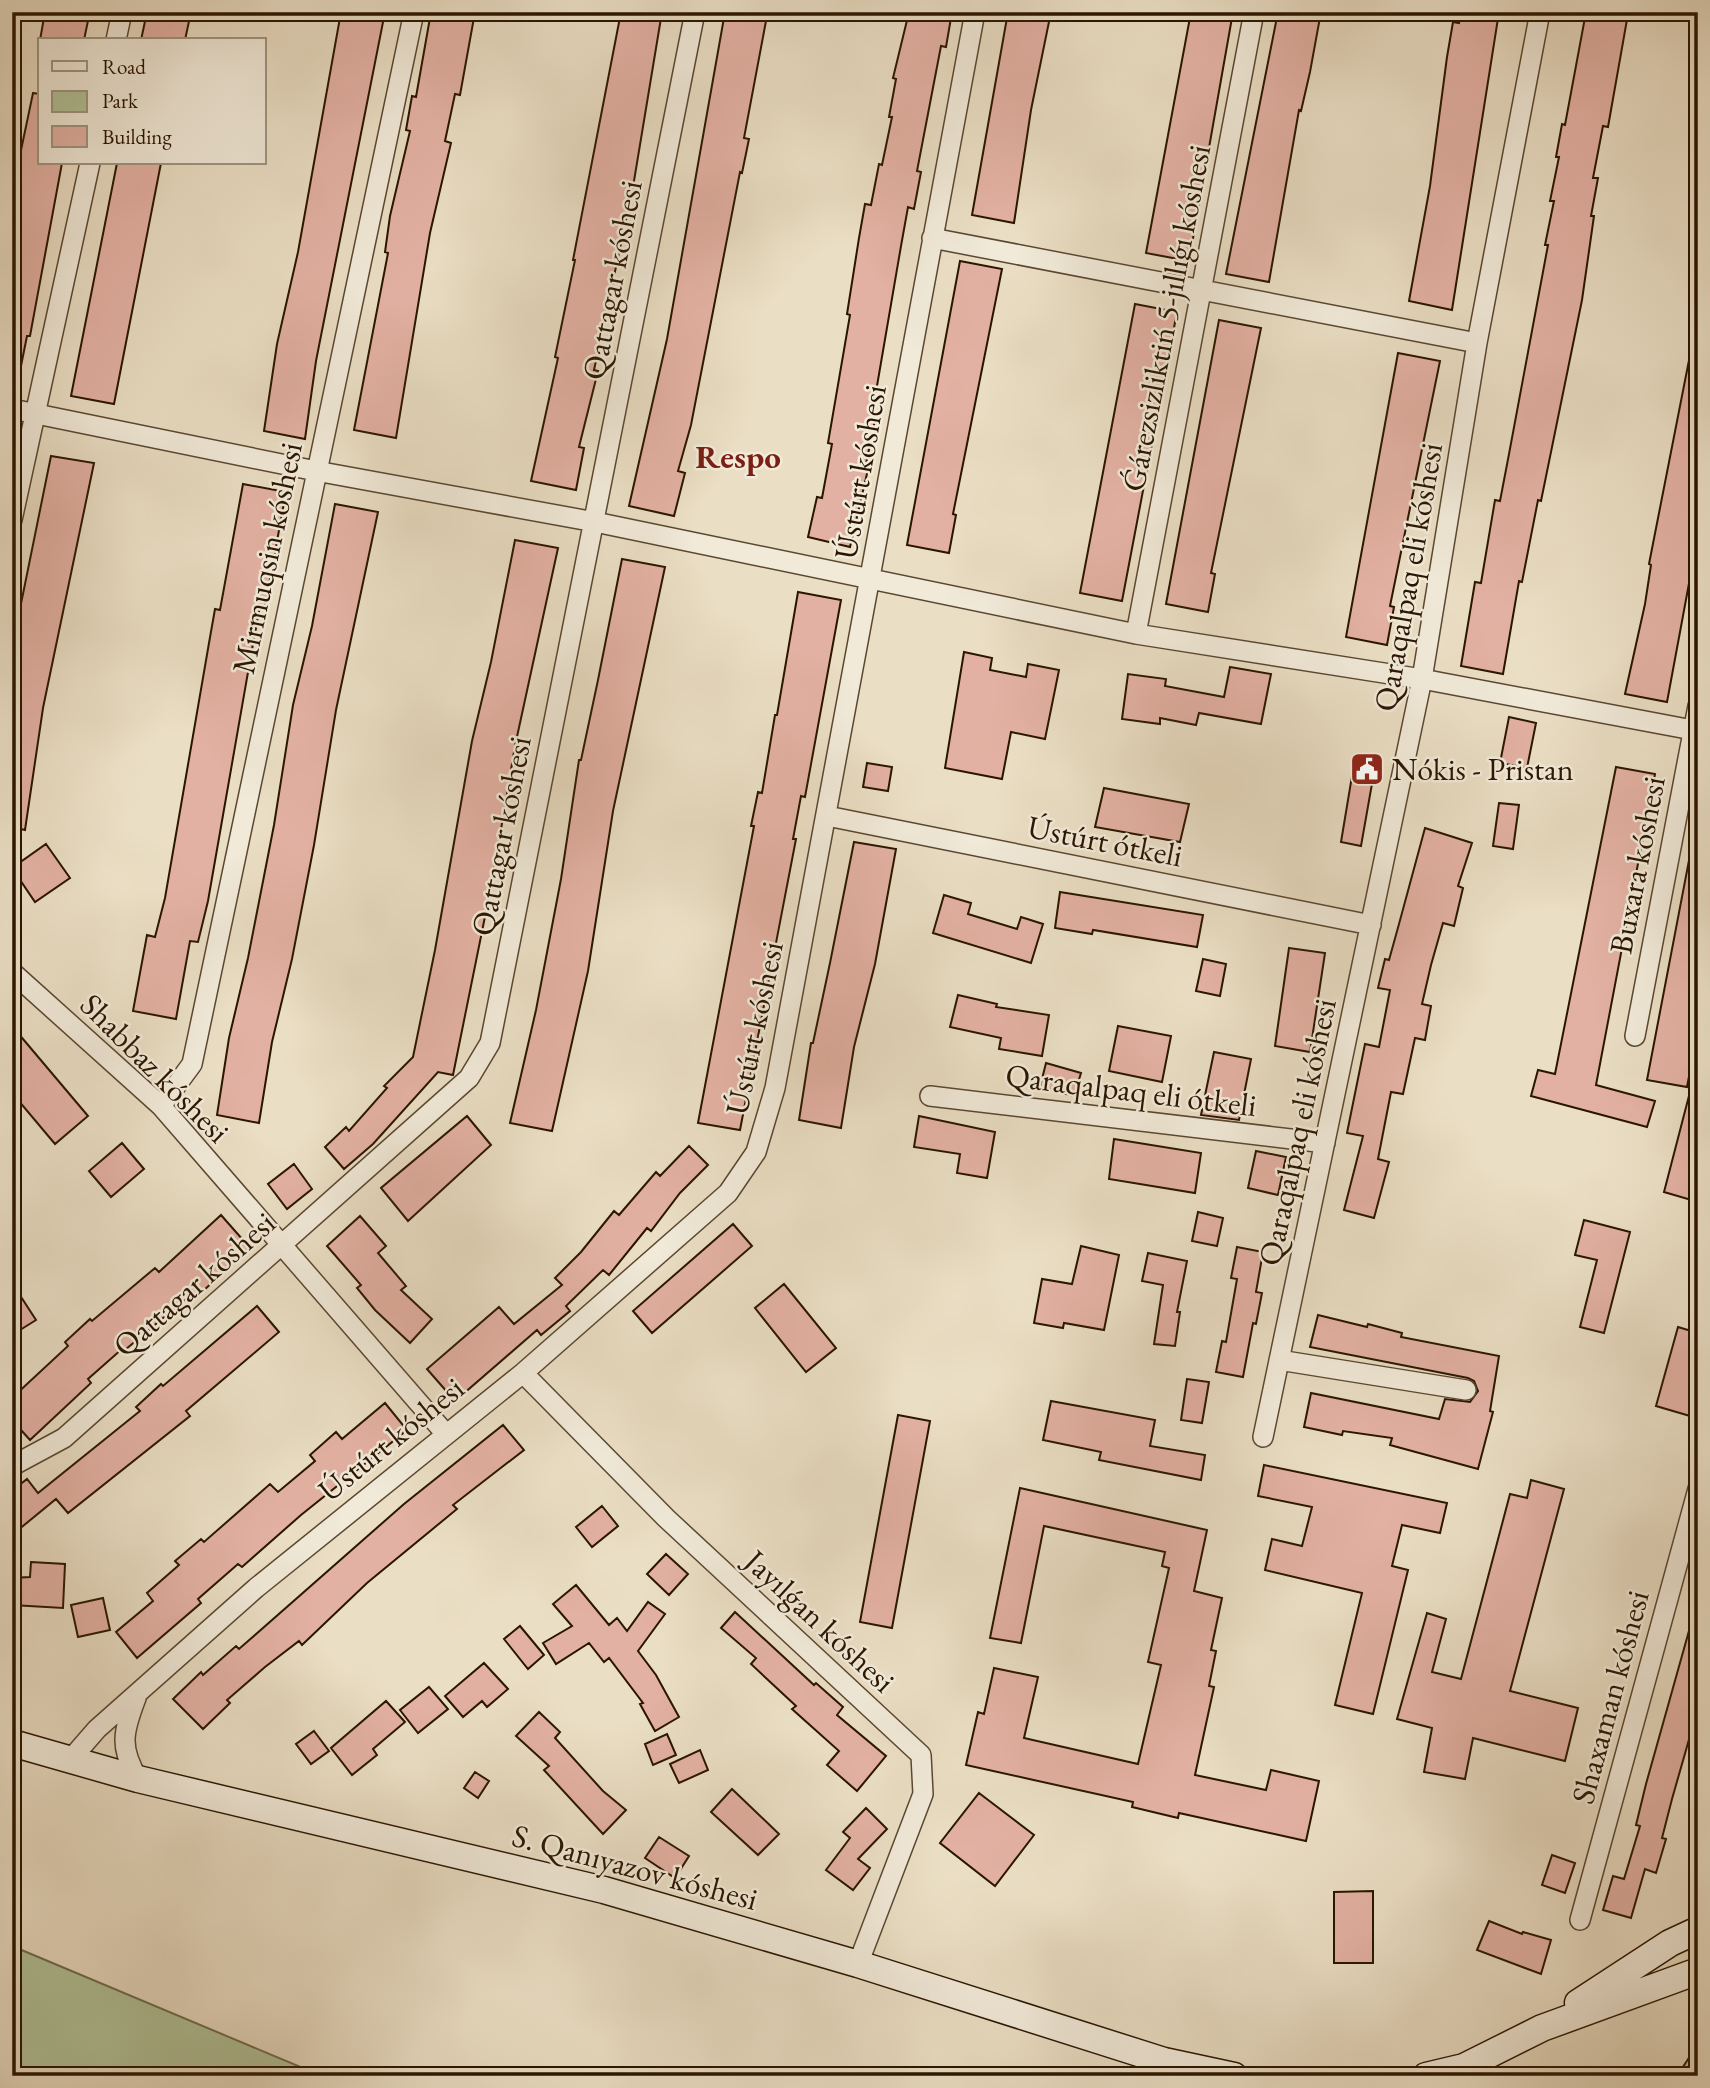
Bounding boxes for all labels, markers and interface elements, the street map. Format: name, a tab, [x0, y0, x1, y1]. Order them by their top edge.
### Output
legend	[38, 38, 266, 164]
text: Road	[102, 53, 146, 80]
text: Park	[102, 87, 139, 114]
text: Building	[102, 123, 172, 150]
street label: Ǵárezsizliktiń 5-jıllıǵı kóshesi	[1112, 141, 1220, 495]
street label: Qattagar kóshesi	[572, 177, 652, 383]
street label: Ústúrt kóshesi	[824, 381, 896, 562]
district label: Respo	[695, 435, 781, 478]
street label: Mirmuqsin kóshesi	[222, 438, 312, 678]
street label: Qaraqalpaq eli kóshesi	[1364, 439, 1452, 715]
street label: Qattagar kóshesi	[461, 733, 541, 939]
place label: Nókis - Pristan	[1392, 748, 1574, 790]
public building icon: Nókis - Pristan	[1348, 750, 1386, 788]
street label: Buxara kóshesi	[1599, 773, 1675, 957]
street label: Ústúrt ótkeli	[1024, 805, 1186, 877]
street label: Ústúrt kóshesi	[715, 937, 793, 1119]
street label: Shabbaz kóshesi	[71, 984, 239, 1152]
street label: Qaraqalpaq eli kóshesi	[1248, 995, 1346, 1269]
street label: Qaraqalpaq eli ótkeli	[1003, 1054, 1259, 1126]
street label: Qattagar kóshesi	[104, 1202, 284, 1366]
street label: Ústúrt kóshesi	[309, 1367, 473, 1511]
street label: Jayılǵan kóshesi	[734, 1538, 904, 1702]
street label: Shaxaman kóshesi	[1561, 1585, 1659, 1808]
street label: S. Qanıyazov kóshesi	[508, 1814, 762, 1920]

